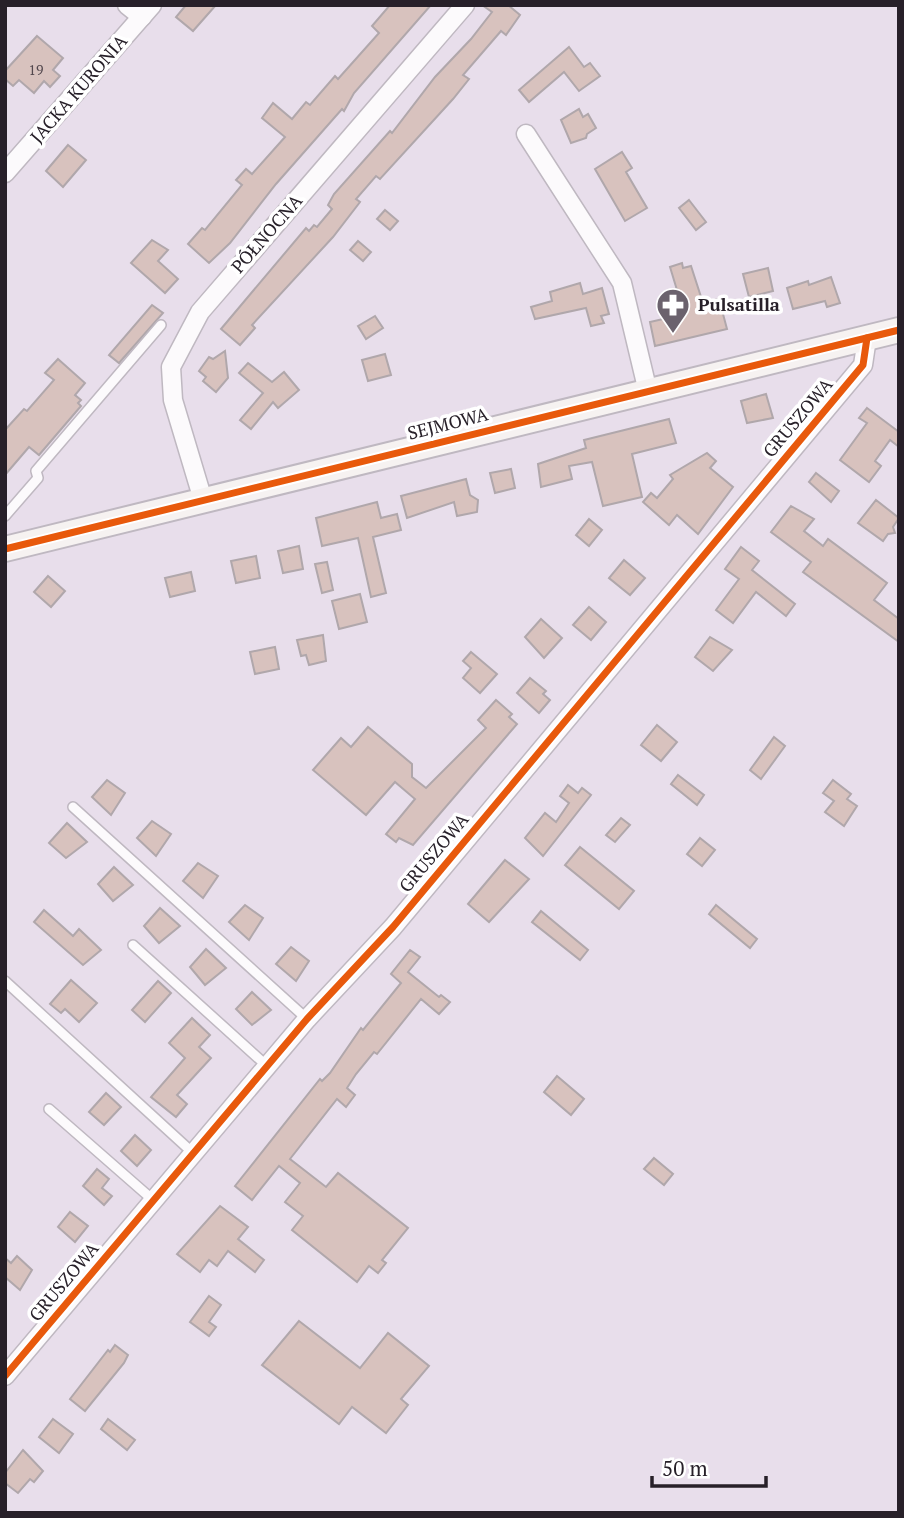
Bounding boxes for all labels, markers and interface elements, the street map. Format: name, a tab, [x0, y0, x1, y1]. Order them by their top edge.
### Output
street label: JACKA KURONIA	[24, 28, 132, 148]
house number: 19	[29, 60, 43, 79]
street label: PÓŁNOCNA	[225, 188, 308, 278]
pharmacy icon: Pulsatilla	[654, 286, 692, 335]
place label: Pulsatilla	[698, 292, 780, 316]
street label: GRUSZOWA	[757, 372, 838, 462]
street label: SEJMOWA	[405, 401, 491, 445]
street label: GRUSZOWA	[393, 807, 474, 897]
street label: GRUSZOWA	[23, 1236, 104, 1326]
scale bar	[652, 1444, 766, 1488]
text: 50 m	[662, 1454, 708, 1482]

